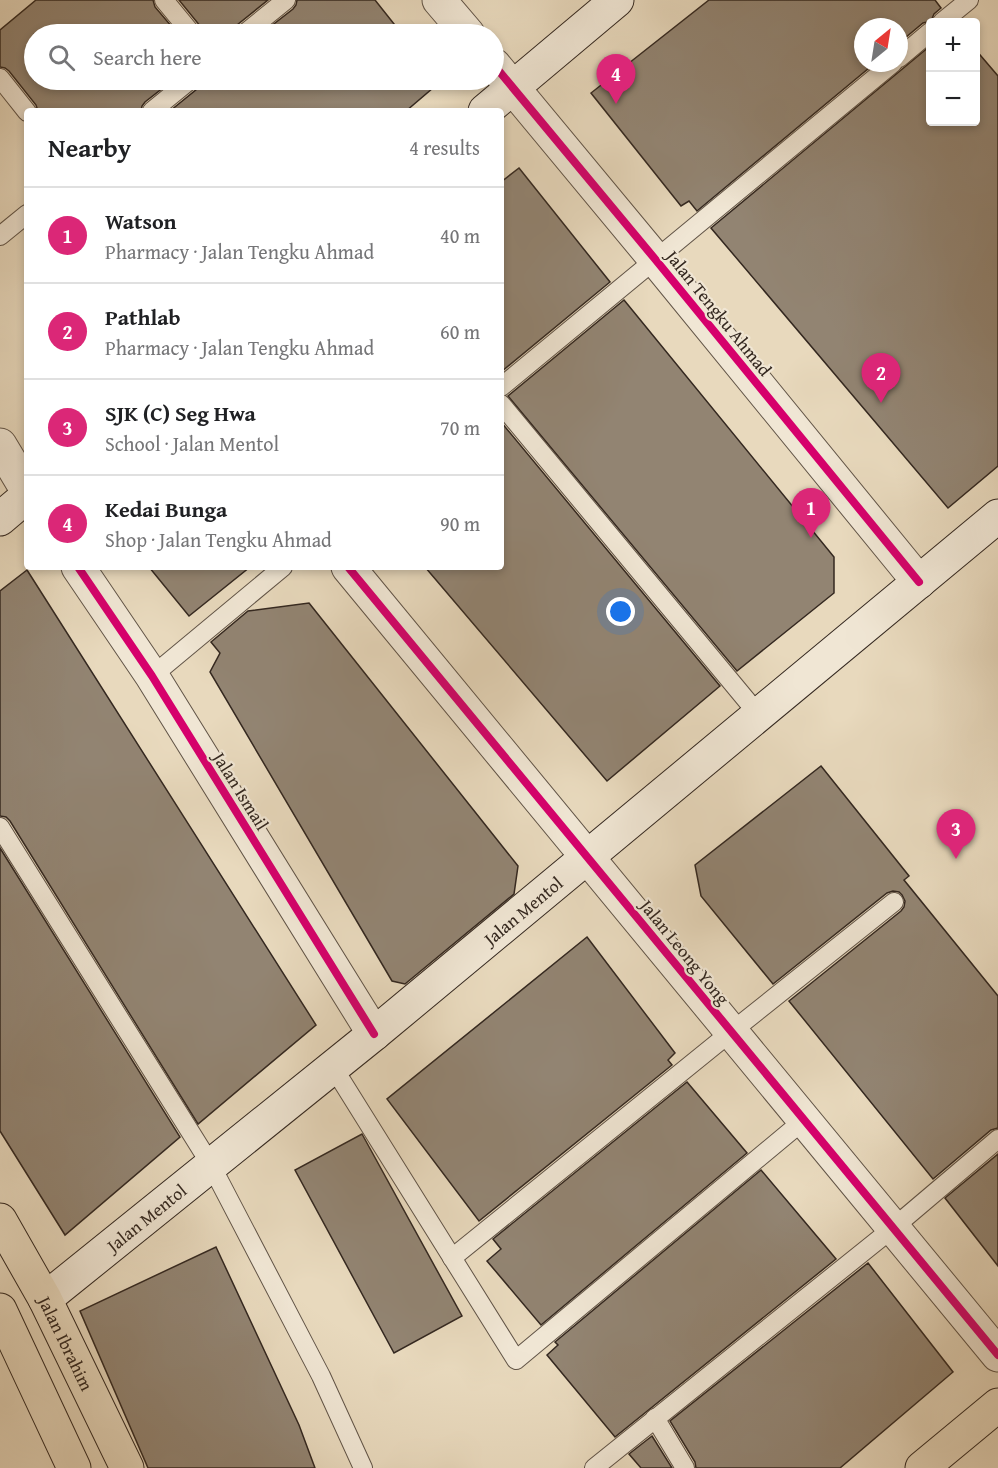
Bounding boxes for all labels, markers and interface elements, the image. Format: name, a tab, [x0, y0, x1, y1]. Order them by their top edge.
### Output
north arrow	[854, 18, 908, 72]
map controls	[926, 18, 980, 126]
button: +	[926, 18, 980, 72]
search box	[24, 24, 504, 90]
icon: search	[45, 41, 78, 74]
text: Search here	[93, 41, 202, 73]
pin: 4	[596, 54, 636, 104]
button: −	[926, 72, 980, 126]
text: Nearby	[48, 128, 131, 167]
text: 4 results	[409, 133, 480, 162]
text: Watson	[105, 205, 177, 237]
text: 1	[62, 221, 73, 250]
text: 40 m	[440, 221, 480, 250]
text: Pharmacy · Jalan Tengku Ahmad	[105, 237, 374, 266]
street label: Jalan Tengku Ahmad	[658, 243, 779, 382]
text: Pathlab	[105, 301, 181, 333]
text: 2	[62, 317, 73, 346]
text: 60 m	[440, 317, 480, 346]
text: Pharmacy · Jalan Tengku Ahmad	[105, 333, 374, 362]
pin: 2	[862, 354, 900, 403]
text: SJK (C) Seg Hwa	[105, 397, 256, 429]
text: 3	[62, 413, 73, 442]
text: 70 m	[440, 413, 480, 442]
text: School · Jalan Mentol	[105, 429, 279, 458]
pin: 1	[792, 488, 830, 538]
text: Kedai Bunga	[105, 493, 227, 525]
text: 4	[62, 509, 73, 538]
text: 90 m	[440, 509, 480, 538]
text: Shop · Jalan Tengku Ahmad	[105, 525, 332, 554]
your location	[606, 597, 635, 626]
street label: Jalan Ismail	[205, 745, 276, 835]
pin: 3	[936, 810, 976, 859]
street label: Jalan Mentol	[476, 869, 568, 953]
street label: Jalan Leong Yong	[633, 892, 736, 1011]
street label: Jalan Mentol	[99, 1177, 192, 1259]
street label: Jalan Ibrahim	[31, 1289, 101, 1395]

